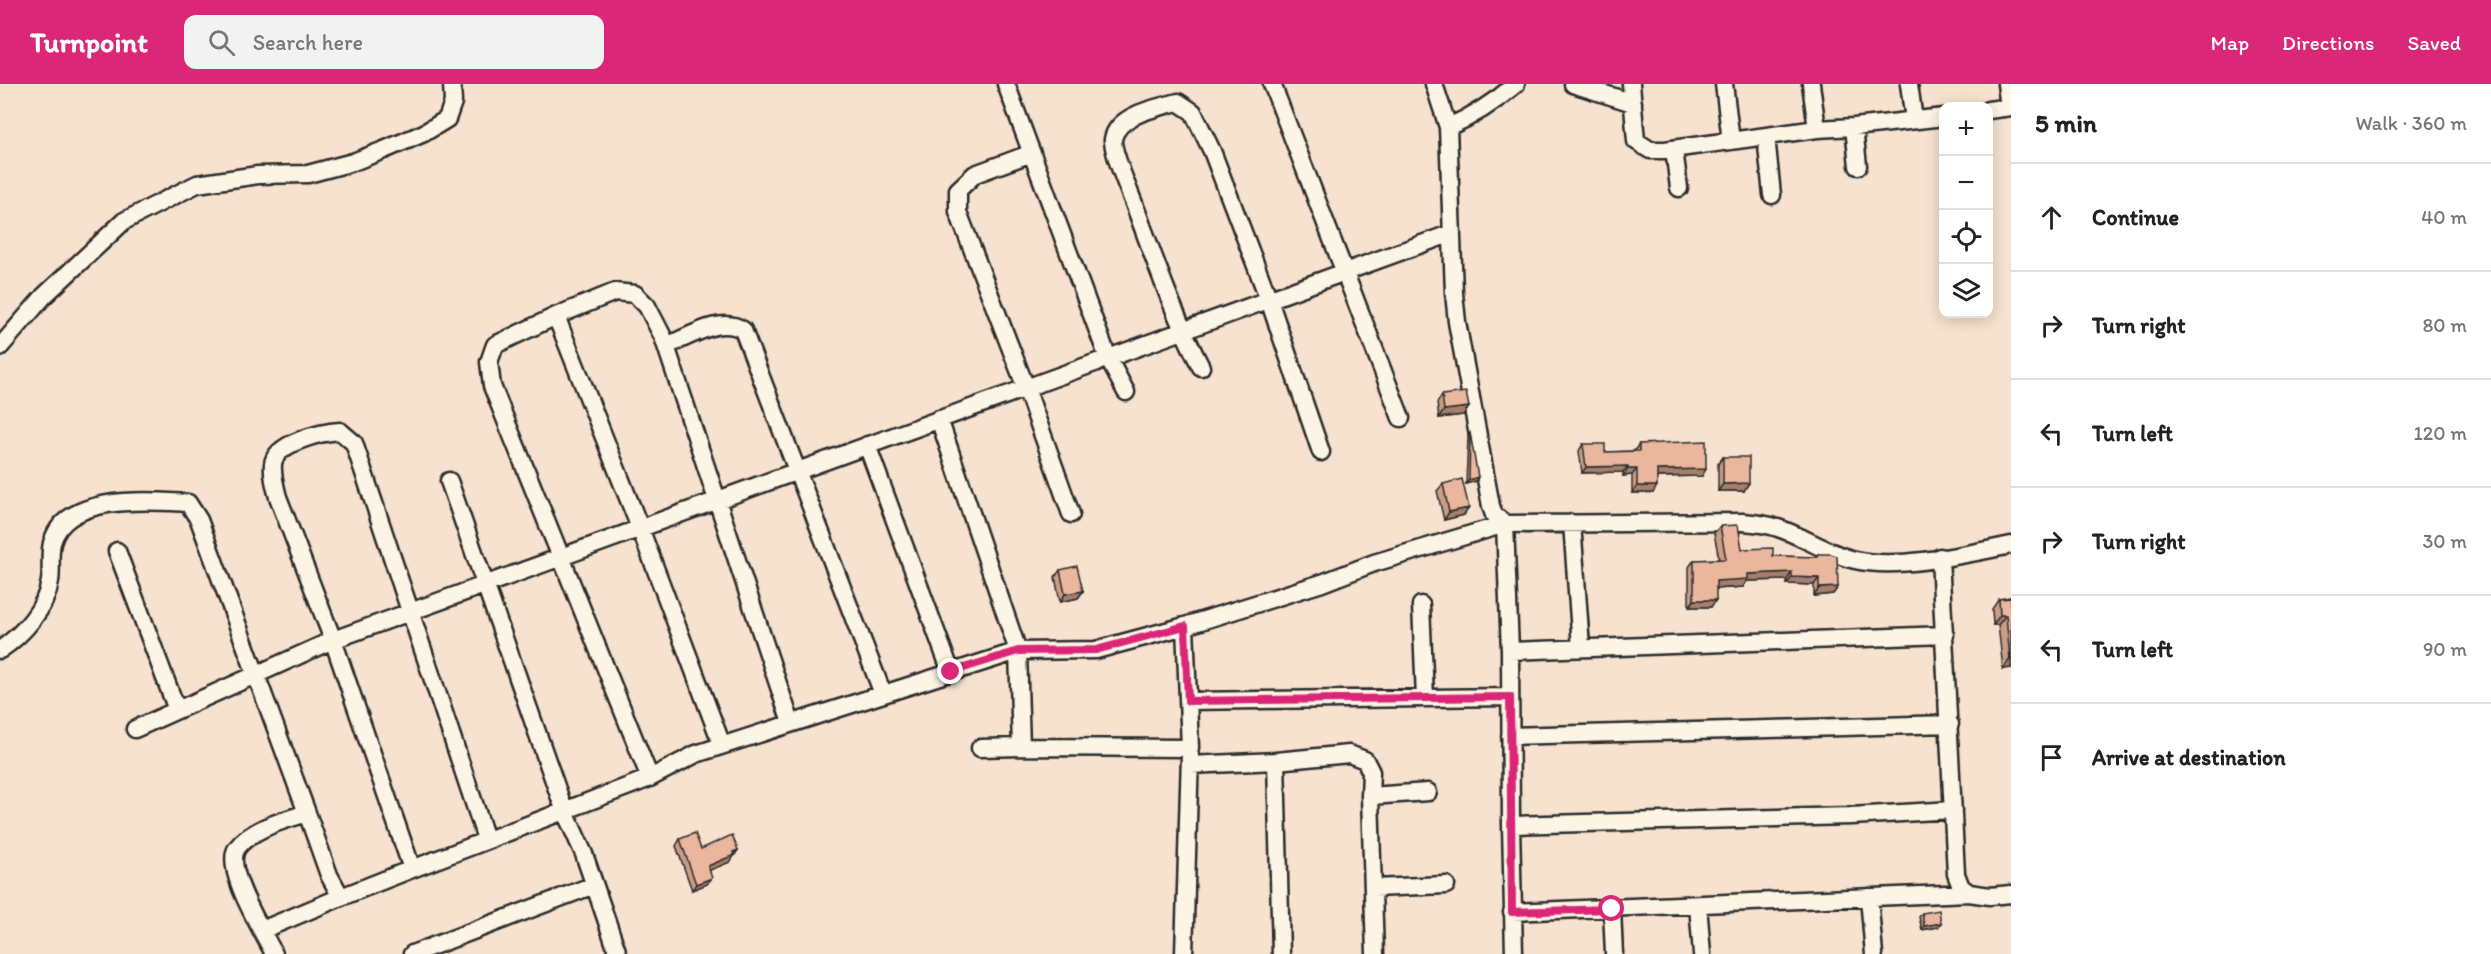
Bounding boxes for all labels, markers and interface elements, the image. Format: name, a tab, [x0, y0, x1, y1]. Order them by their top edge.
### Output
search box	[184, 15, 604, 69]
text: Turnpoint	[30, 25, 148, 59]
icon: search	[205, 26, 238, 59]
text: Search here	[253, 29, 363, 56]
text: Map	[2211, 30, 2249, 55]
text: Directions	[2282, 30, 2374, 55]
text: Saved	[2407, 30, 2461, 55]
map controls	[1939, 102, 1993, 318]
button: +	[1939, 102, 1993, 156]
text: 5 min	[2035, 107, 2097, 139]
text: Walk · 360 m	[2355, 111, 2467, 135]
button: −	[1939, 156, 1993, 210]
icon: ahead	[2035, 201, 2068, 234]
text: Continue	[2092, 204, 2179, 231]
text: 40 m	[2421, 205, 2467, 229]
button: locate	[1939, 210, 1993, 264]
button: layers	[1939, 264, 1993, 318]
icon: right	[2035, 309, 2068, 342]
text: Turn right	[2092, 312, 2186, 339]
text: 80 m	[2422, 313, 2467, 337]
icon: left	[2035, 417, 2068, 450]
text: Turn left	[2092, 420, 2173, 447]
text: 120 m	[2414, 421, 2467, 445]
icon: right	[2035, 525, 2068, 558]
text: Turn right	[2092, 528, 2186, 555]
text: 30 m	[2422, 529, 2467, 553]
icon: left	[2035, 633, 2068, 666]
text: Turn left	[2092, 636, 2173, 663]
text: 90 m	[2423, 637, 2467, 661]
route end	[937, 658, 963, 684]
icon: arrive	[2035, 741, 2068, 774]
text: Arrive at destination	[2092, 744, 2286, 771]
route start	[1598, 895, 1624, 921]

